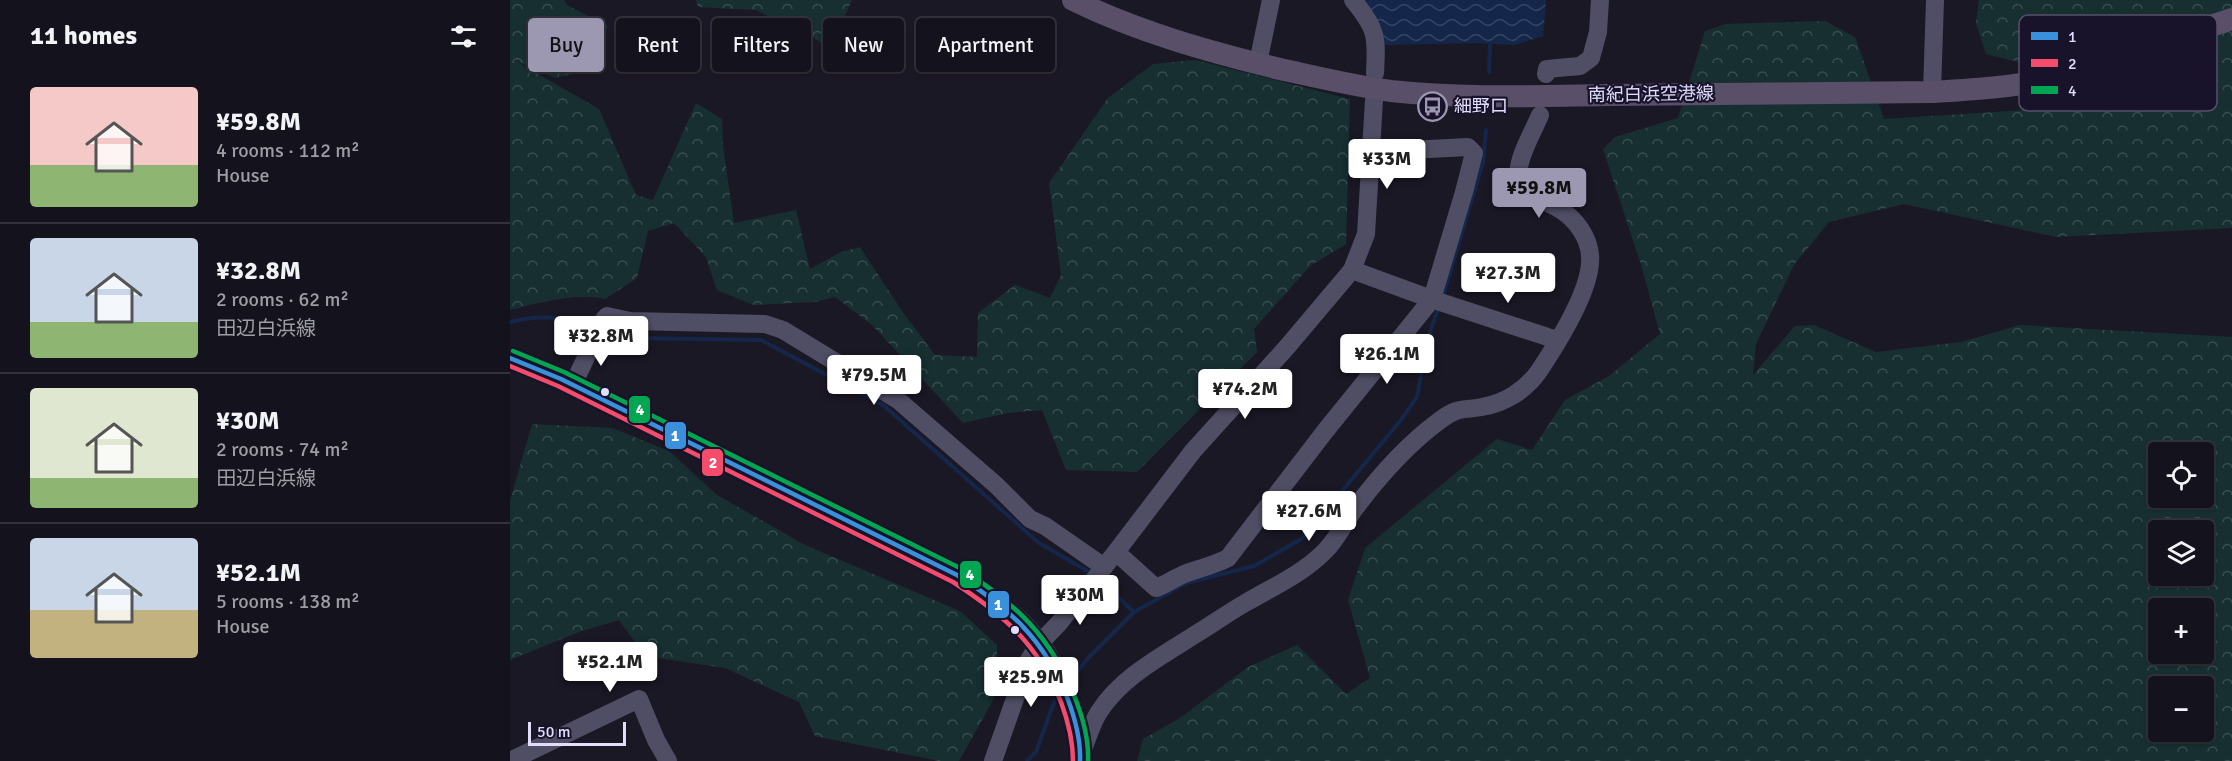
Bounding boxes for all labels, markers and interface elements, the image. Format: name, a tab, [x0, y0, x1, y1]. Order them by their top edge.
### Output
legend	[2019, 15, 2217, 111]
chip: Buy	[528, 18, 604, 72]
chip: Rent	[616, 18, 700, 72]
chip: Filters	[712, 18, 811, 72]
chip: New	[823, 18, 904, 72]
chip: Apartment	[916, 18, 1055, 72]
text: 11 homes	[30, 20, 137, 52]
icon: filters	[447, 20, 480, 53]
text: 1	[2068, 27, 2077, 47]
text: 2	[2068, 54, 2077, 74]
text: 4	[2068, 81, 2077, 101]
street label: 南紀白浜空港線	[1588, 82, 1714, 106]
bus stop icon: 細野口	[1417, 90, 1449, 122]
place label: 細野口	[1454, 95, 1508, 117]
text: ¥59.8M	[216, 106, 301, 138]
icon: home	[78, 111, 150, 183]
text: 4 rooms · 112 m²	[216, 138, 360, 163]
pin: ¥33M	[1351, 139, 1423, 190]
text: ¥33M	[1362, 146, 1412, 171]
text: House	[216, 163, 270, 188]
pin: ¥59.8M	[1490, 168, 1588, 219]
text: ¥59.8M	[1506, 175, 1572, 200]
pin: ¥27.3M	[1459, 253, 1557, 304]
text: ¥32.8M	[216, 255, 301, 287]
text: ¥27.3M	[1475, 260, 1541, 285]
icon: home	[78, 262, 150, 334]
text: 2 rooms · 62 m²	[216, 287, 349, 312]
text: 田辺白浜線	[216, 316, 316, 341]
pin: ¥32.8M	[552, 316, 650, 367]
text: ¥32.8M	[568, 323, 634, 348]
pin: ¥26.1M	[1338, 334, 1436, 385]
text: ¥26.1M	[1354, 341, 1420, 366]
pin: ¥79.5M	[825, 355, 923, 406]
text: ¥79.5M	[841, 362, 907, 387]
pin: ¥74.2M	[1196, 369, 1294, 420]
text: ¥74.2M	[1212, 376, 1278, 401]
unlabelled marker	[599, 386, 611, 398]
line badge: 4	[628, 395, 651, 424]
text: 4	[636, 400, 645, 420]
text: ¥30M	[216, 405, 280, 437]
icon: home	[78, 412, 150, 484]
line badge: 1	[664, 421, 687, 450]
text: 1	[671, 426, 680, 446]
text: 2 rooms · 74 m²	[216, 437, 349, 462]
map controls	[2148, 442, 2214, 742]
button: locate	[2148, 442, 2214, 508]
line badge: 2	[701, 448, 724, 477]
text: 2	[709, 453, 717, 473]
text: 田辺白浜線	[216, 466, 316, 491]
pin: ¥27.6M	[1260, 491, 1358, 542]
text: ¥27.6M	[1276, 498, 1342, 523]
button: layers	[2148, 520, 2214, 586]
text: ¥52.1M	[216, 557, 301, 589]
line badge: 4	[959, 560, 982, 589]
icon: home	[78, 562, 150, 634]
text: 4	[966, 565, 975, 585]
pin: ¥30M	[1044, 575, 1116, 626]
text: ¥30M	[1055, 582, 1105, 607]
text: 5 rooms · 138 m²	[216, 589, 360, 614]
line badge: 1	[987, 590, 1010, 619]
text: 1	[994, 595, 1003, 615]
button: +	[2148, 598, 2214, 664]
text: House	[216, 614, 270, 639]
unlabelled marker	[1009, 624, 1021, 636]
pin: ¥52.1M	[561, 642, 659, 693]
text: ¥52.1M	[577, 649, 643, 674]
pin: ¥25.9M	[982, 657, 1080, 708]
text: ¥25.9M	[998, 664, 1064, 689]
button: −	[2148, 676, 2214, 742]
scale bar	[528, 719, 626, 746]
text: 50 m	[537, 722, 571, 742]

